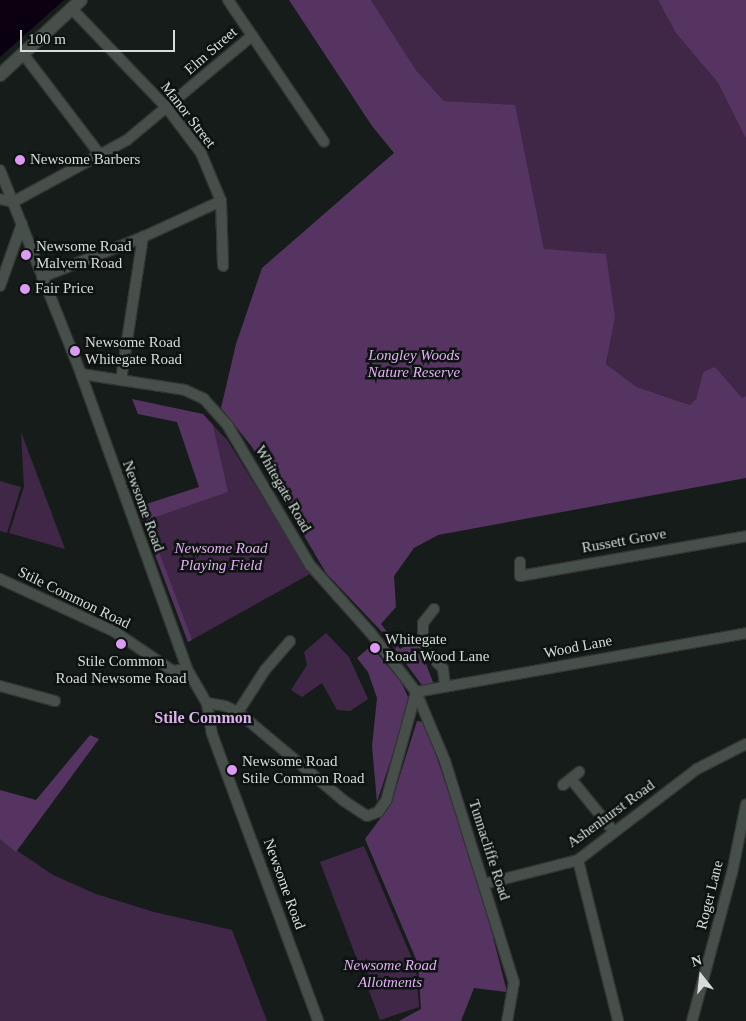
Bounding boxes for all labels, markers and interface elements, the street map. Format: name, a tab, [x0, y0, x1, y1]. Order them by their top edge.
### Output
scale bar	[22, 20, 178, 52]
street label: Elm Street	[181, 23, 241, 79]
text: 100 m	[28, 31, 66, 47]
street label: Manor Street	[157, 78, 219, 152]
place label: Newsome Barbers	[30, 151, 140, 169]
marker: Newsome Barbers	[14, 154, 26, 166]
place label: Newsome Road Malvern Road	[36, 237, 131, 272]
marker: Newsome Road Malvern Road	[20, 249, 32, 261]
place label: Fair Price	[35, 280, 94, 298]
marker: Fair Price	[19, 283, 31, 295]
place label: Newsome Road Whitegate Road	[85, 333, 182, 368]
marker: Newsome Road Whitegate Road	[69, 345, 81, 357]
park label: Longley Woods Nature Reserve	[368, 346, 460, 381]
street label: Whitegate Road	[251, 442, 315, 536]
street label: Newsome Road	[118, 458, 168, 554]
street label: Russett Grove	[580, 525, 668, 557]
park label: Newsome Road Playing Field	[175, 539, 267, 574]
street label: Stile Common Road	[15, 563, 133, 633]
place label: Whitegate Road Wood Lane	[385, 630, 490, 665]
street label: Wood Lane	[542, 632, 614, 662]
marker: Stile Common Road Newsome Road	[115, 638, 127, 650]
marker: Whitegate Road Wood Lane	[369, 642, 381, 654]
place label: Stile Common Road Newsome Road	[56, 652, 186, 687]
district label: Stile Common	[154, 708, 252, 728]
place label: Newsome Road Stile Common Road	[242, 752, 365, 787]
marker: Newsome Road Stile Common Road	[226, 764, 238, 776]
street label: Ashenhurst Road	[564, 776, 658, 852]
street label: Tunnacliffe Road	[464, 797, 514, 903]
street label: Newsome Road	[259, 836, 309, 932]
street label: Roger Lane	[693, 859, 727, 931]
north arrow	[676, 951, 726, 1001]
text: N	[690, 952, 704, 970]
park label: Newsome Road Allotments	[344, 956, 436, 991]

